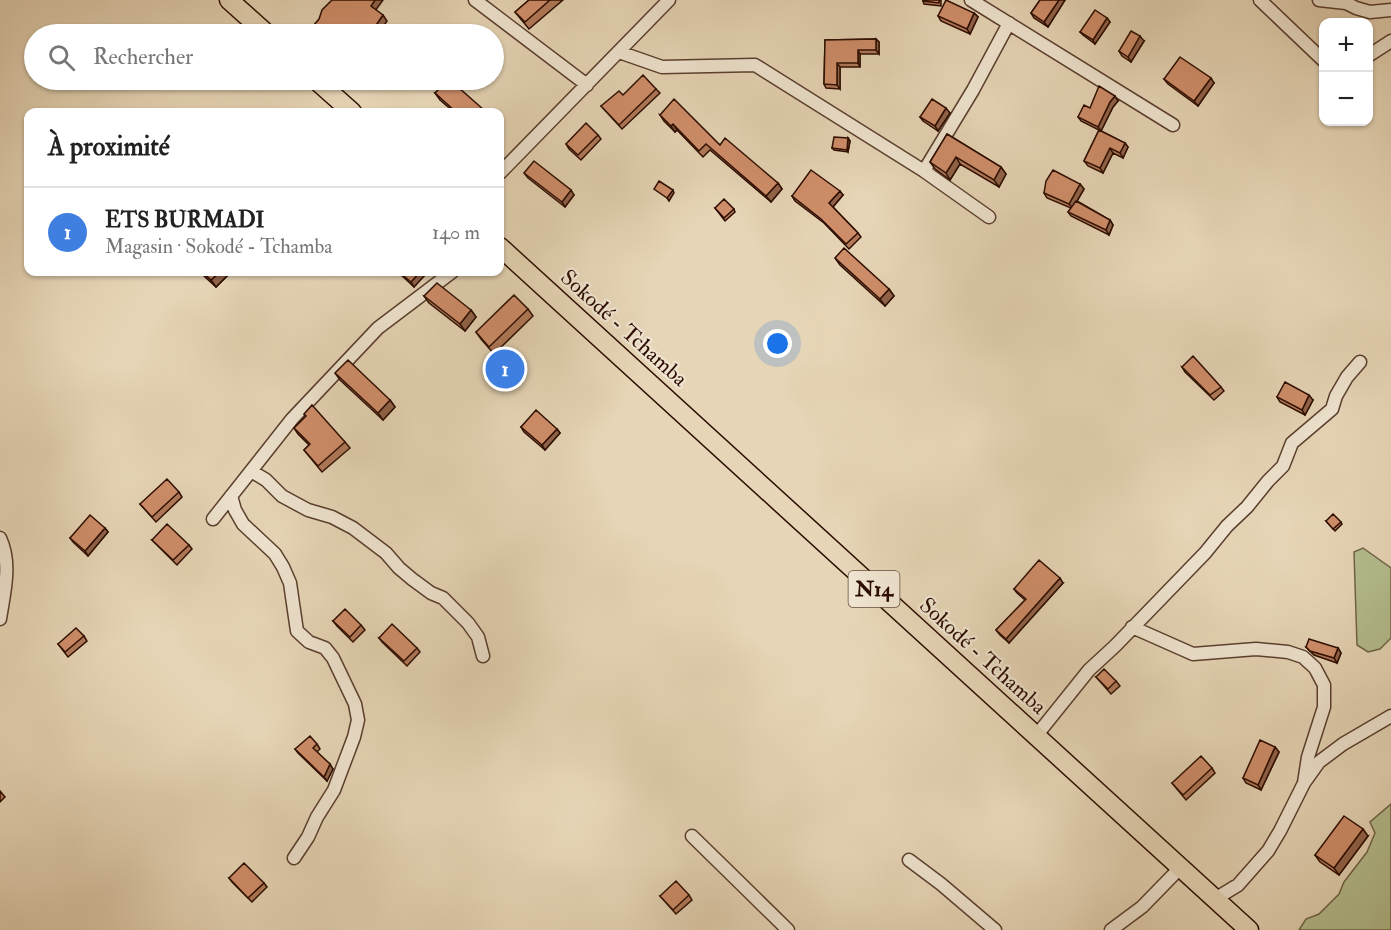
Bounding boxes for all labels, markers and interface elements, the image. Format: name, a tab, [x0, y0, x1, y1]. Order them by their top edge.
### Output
map controls	[1319, 18, 1373, 126]
button: +	[1319, 18, 1373, 72]
search box	[24, 24, 504, 90]
icon: search	[45, 41, 78, 74]
text: Rechercher	[93, 43, 193, 71]
button: −	[1319, 72, 1373, 126]
text: À proximité	[48, 131, 170, 163]
text: ETS BURMADI	[105, 206, 264, 234]
text: 1	[64, 220, 71, 245]
text: 140 m	[432, 220, 480, 245]
text: Magasin · Sokodé - Tchamba	[105, 234, 332, 259]
street label: Sokodé - Tchamba	[554, 263, 694, 393]
your location	[763, 329, 792, 358]
pin: 1	[486, 346, 524, 392]
road number: N14	[848, 571, 900, 607]
street label: Sokodé - Tchamba	[913, 591, 1053, 721]

